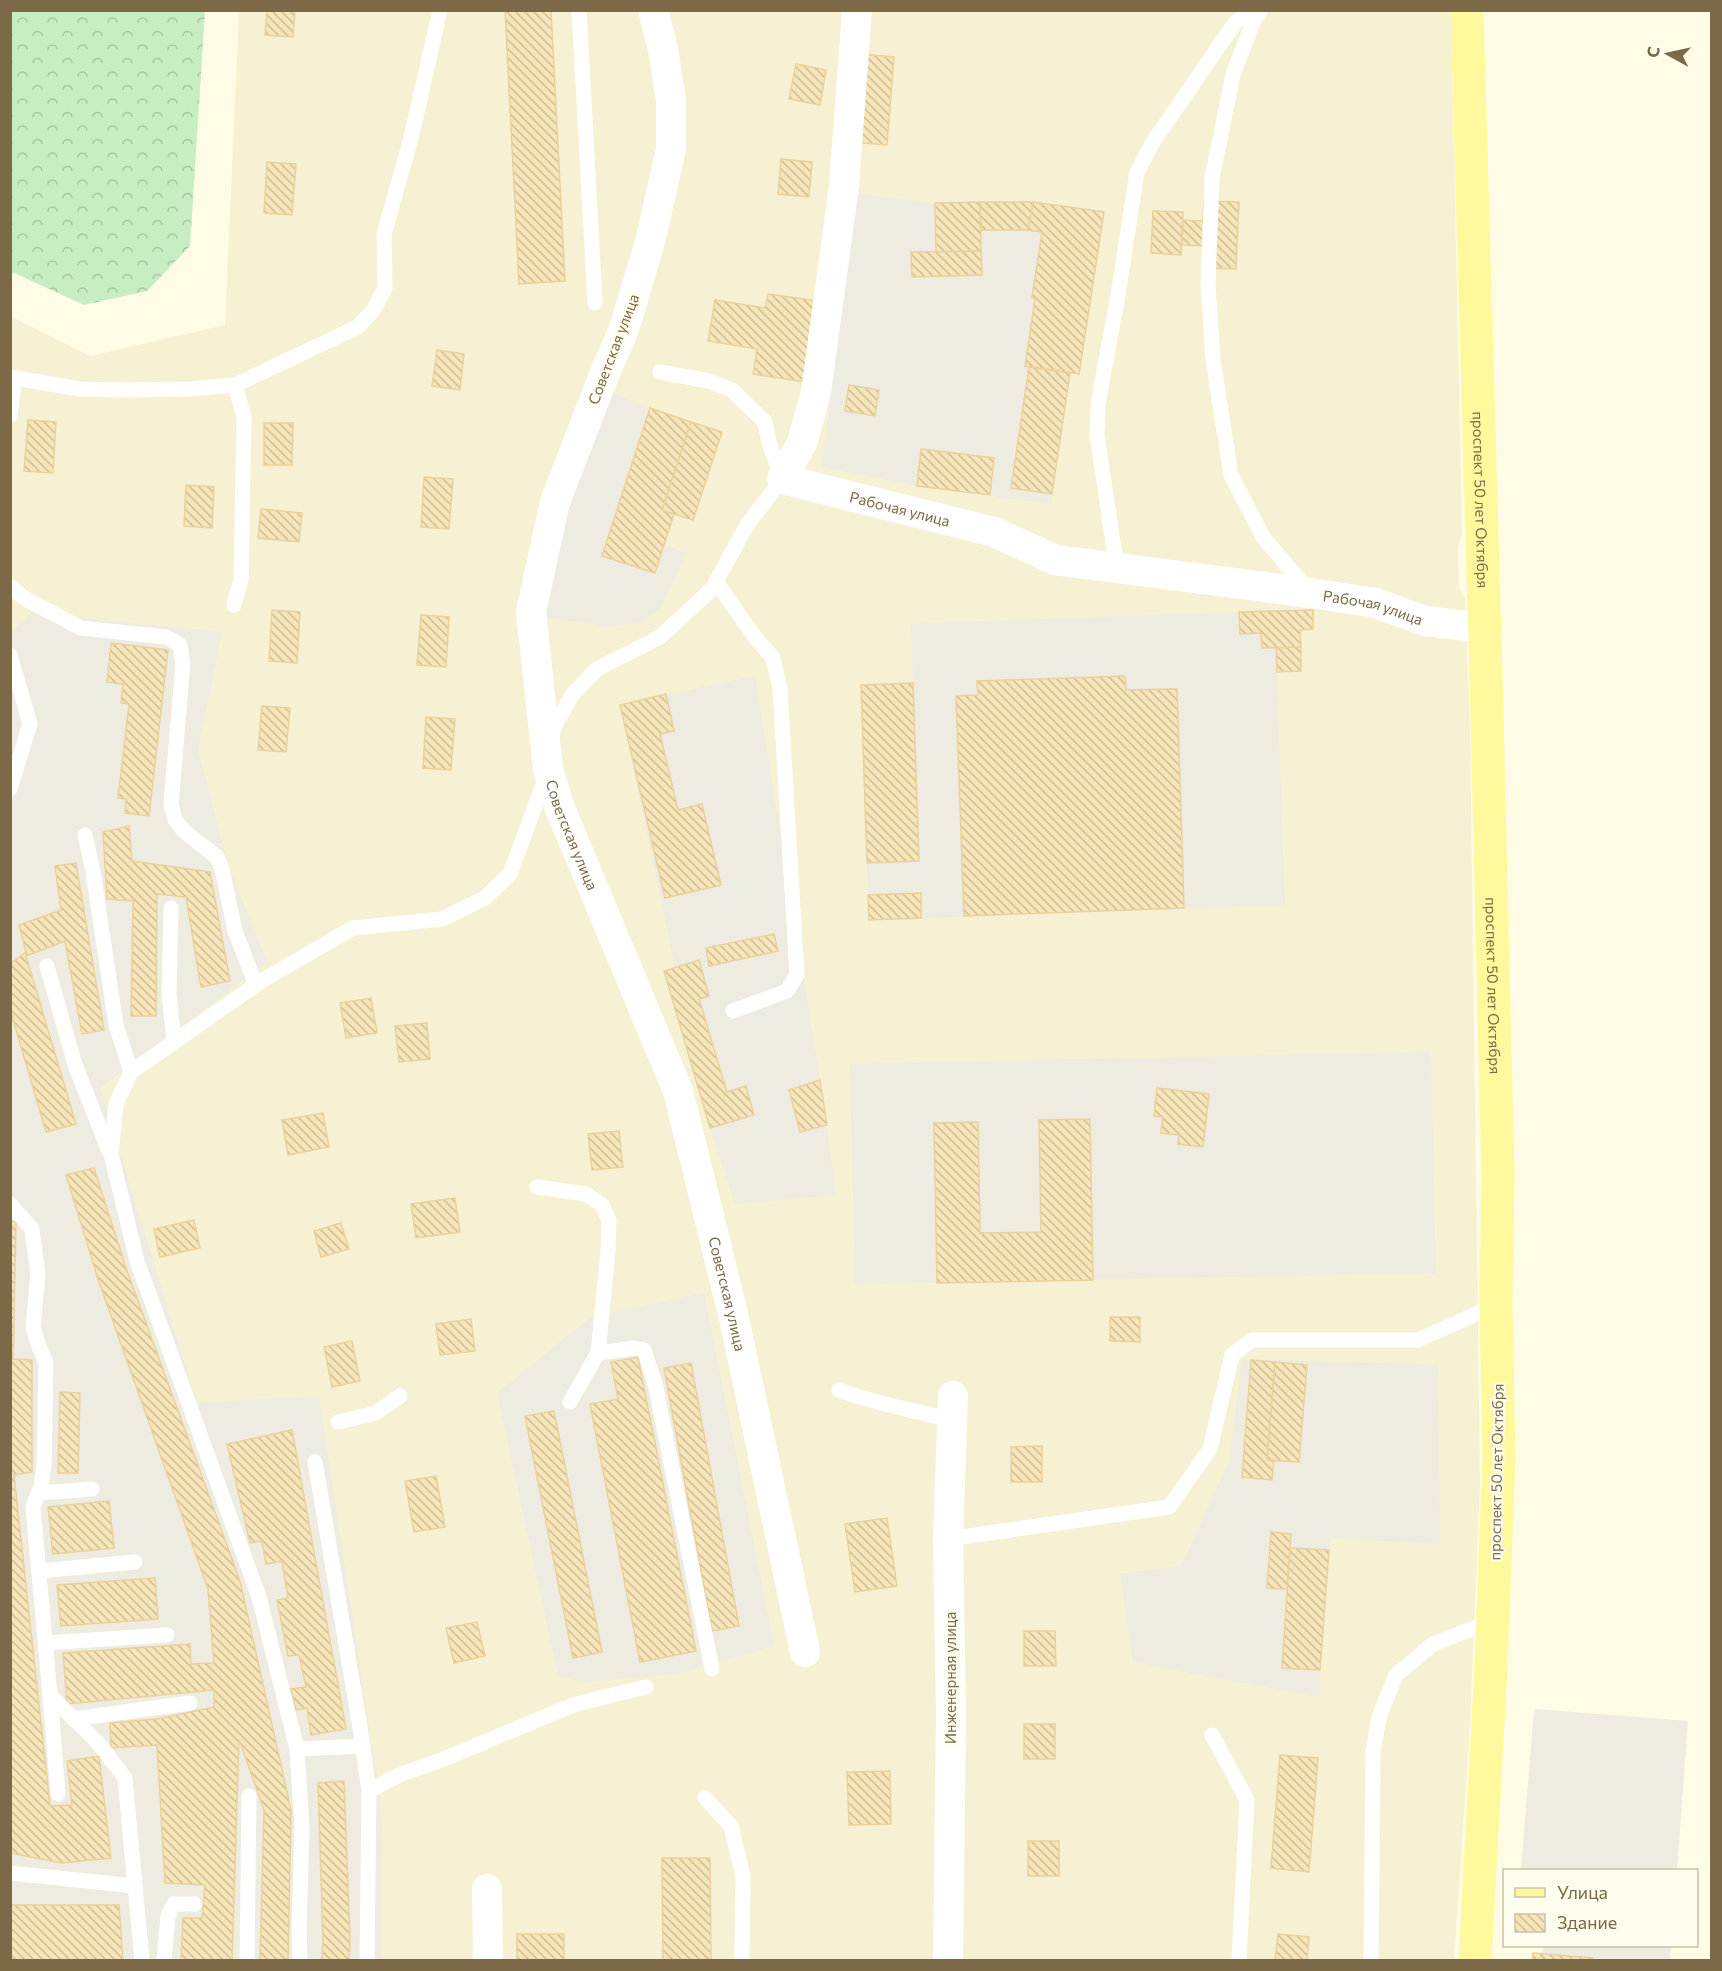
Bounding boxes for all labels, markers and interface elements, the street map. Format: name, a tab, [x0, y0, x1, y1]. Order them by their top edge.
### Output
north arrow	[1638, 24, 1698, 84]
text: С	[1642, 45, 1663, 59]
street label: Советская улица	[584, 291, 642, 407]
street label: проспект 50 лет Октября	[1469, 411, 1493, 589]
street label: Рабочая улица	[848, 487, 952, 530]
street label: Рабочая улица	[1322, 586, 1426, 629]
street label: Советская улица	[543, 778, 602, 893]
street label: проспект 50 лет Октября	[1482, 897, 1505, 1074]
street label: Советская улица	[705, 1235, 750, 1353]
street label: проспект 50 лет Октября	[1485, 1383, 1507, 1561]
street label: Инженерная улица	[941, 1612, 959, 1744]
legend	[1503, 1869, 1698, 1947]
text: Улица	[1557, 1881, 1608, 1903]
text: Здание	[1557, 1911, 1617, 1933]

